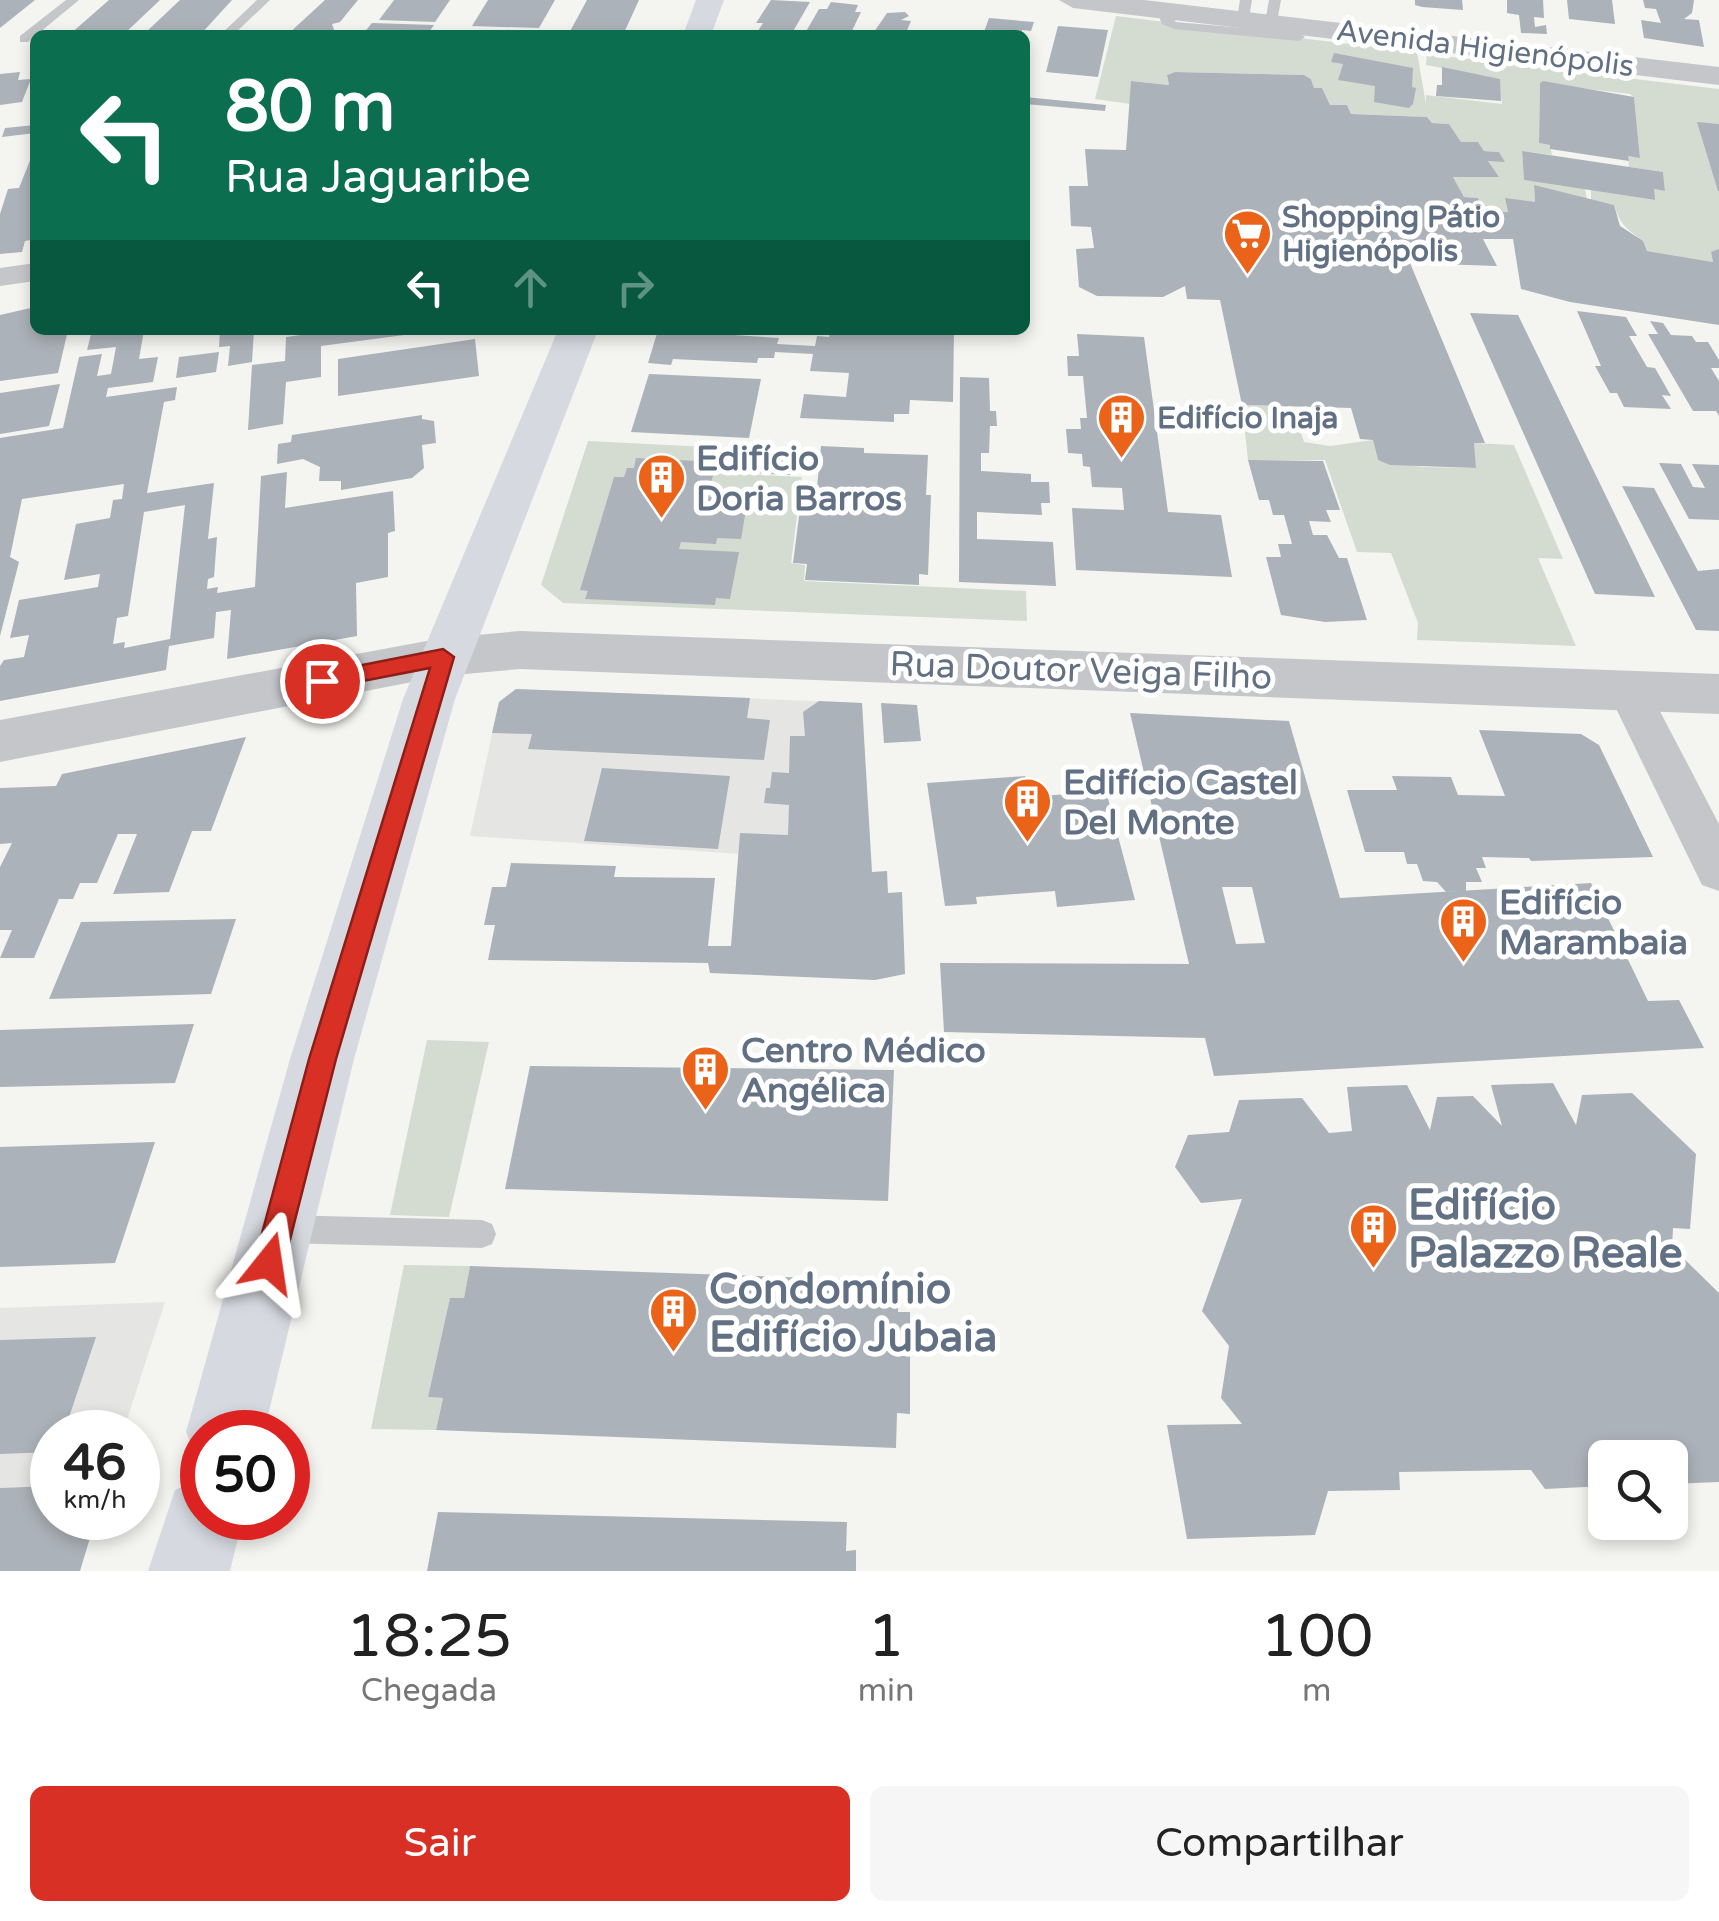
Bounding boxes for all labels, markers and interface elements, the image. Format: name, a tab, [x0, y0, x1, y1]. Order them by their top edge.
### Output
street label: Avenida Higienópolis	[1334, 12, 1636, 85]
text: 80 m	[225, 66, 395, 150]
icon: left	[60, 70, 190, 200]
text: Rua Jaguaribe	[225, 151, 531, 205]
place label: Shopping Pátio Higienópolis	[1282, 199, 1500, 270]
supermarket icon: Shopping Pátio Higienópolis	[1221, 208, 1273, 276]
icon: left	[398, 260, 453, 315]
icon: ahead	[503, 260, 558, 315]
icon: right	[608, 260, 663, 315]
building icon: Edifício Inaja	[1096, 392, 1148, 460]
place label: Edifício Inaja	[1157, 400, 1338, 437]
place label: Edifício Doria Barros	[696, 438, 902, 520]
building icon: Edifício Doria Barros	[635, 452, 687, 520]
pin	[280, 639, 365, 724]
street label: Rua Doutor Veiga Filho	[889, 643, 1273, 699]
icon: arrive	[295, 654, 350, 709]
place label: Edifício Castel Del Monte	[1063, 762, 1298, 844]
building icon: Edifício Castel Del Monte	[1002, 776, 1054, 844]
place label: Edifício Marambaia	[1499, 882, 1688, 964]
building icon: Edifício Marambaia	[1438, 896, 1490, 964]
place label: Centro Médico Angélica	[741, 1030, 986, 1112]
building icon: Centro Médico Angélica	[680, 1044, 732, 1112]
place label: Edifício Palazzo Reale	[1408, 1180, 1683, 1279]
building icon: Edifício Palazzo Reale	[1347, 1202, 1399, 1270]
position arrow	[217, 1211, 321, 1315]
place label: Condomínio Edifício Jubaia	[709, 1264, 997, 1363]
building icon: Condomínio Edifício Jubaia	[648, 1286, 700, 1354]
speed limit sign: 50	[180, 1410, 310, 1540]
text: 46	[64, 1433, 126, 1493]
map controls	[1588, 1440, 1688, 1540]
button: search	[1588, 1440, 1688, 1540]
text: km/h	[64, 1485, 126, 1515]
text: 18:25	[346, 1601, 512, 1673]
text: 1	[867, 1601, 905, 1673]
text: 100	[1260, 1601, 1373, 1673]
text: Chegada	[361, 1672, 497, 1710]
text: min	[858, 1672, 915, 1710]
text: m	[1302, 1672, 1331, 1710]
button: Sair	[30, 1786, 850, 1901]
button: Compartilhar	[870, 1786, 1689, 1901]

